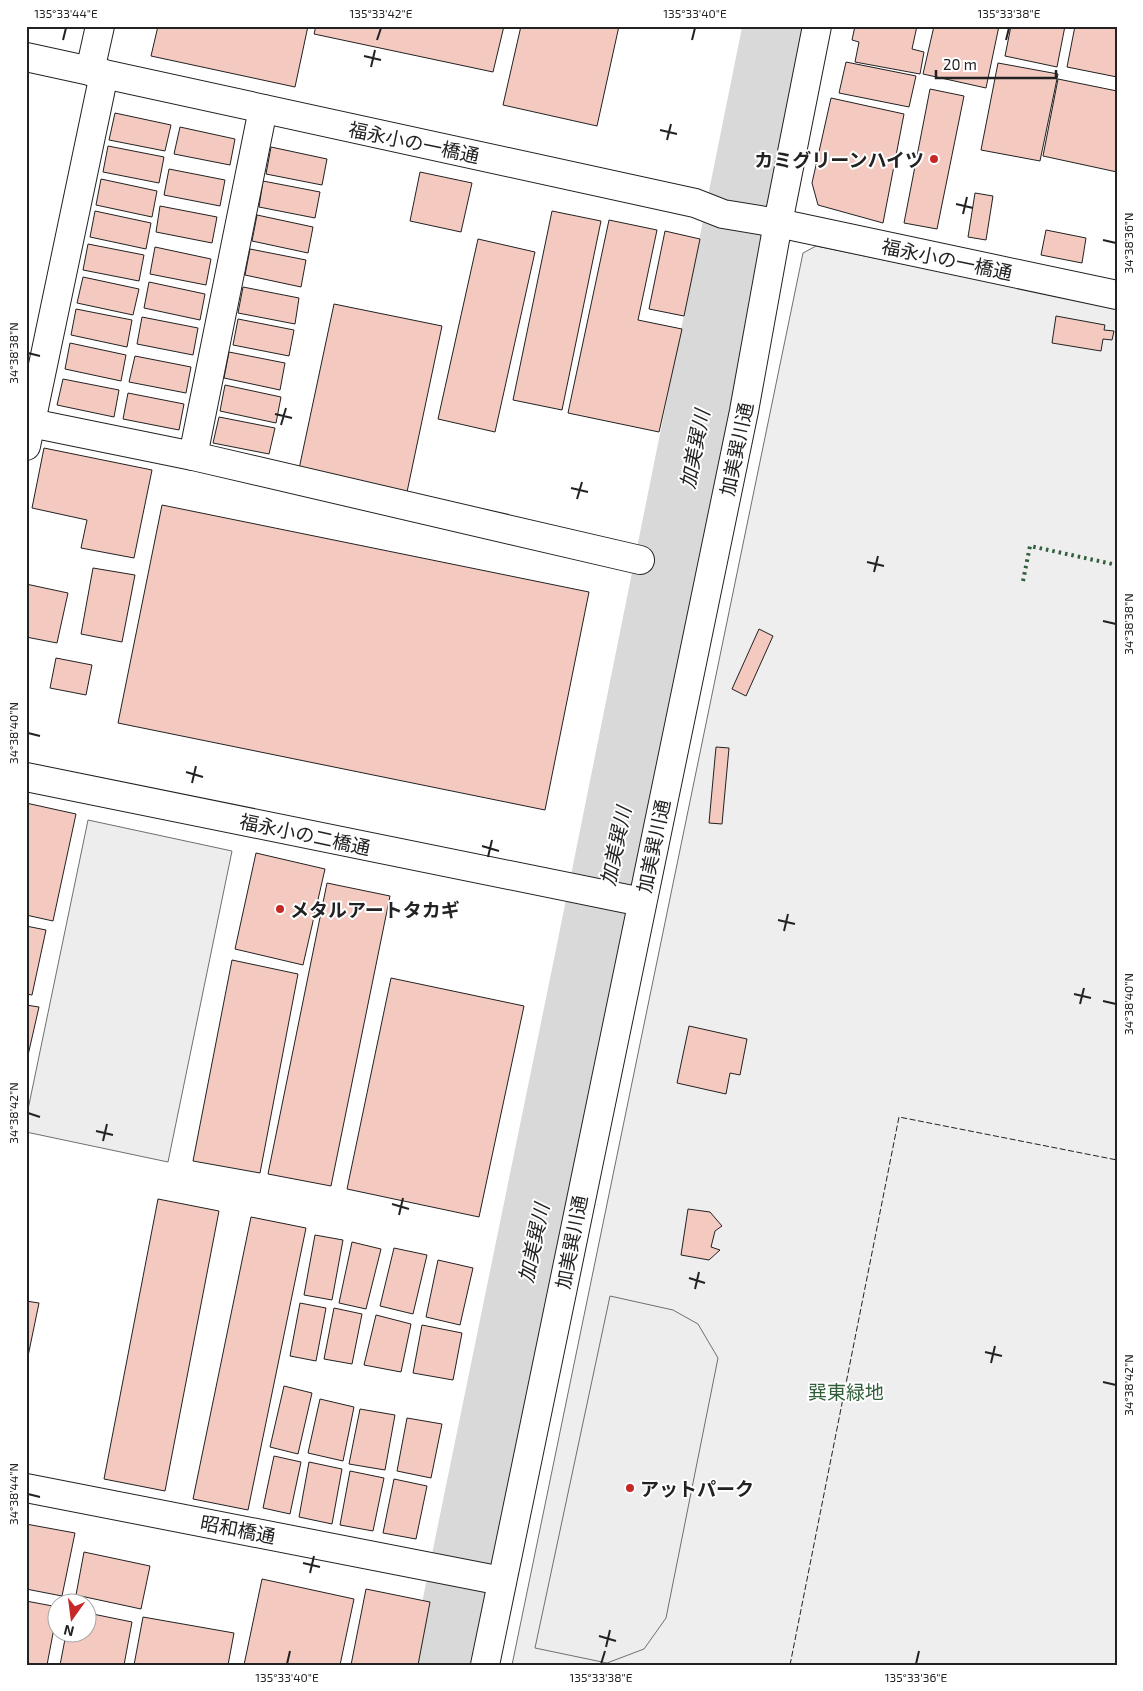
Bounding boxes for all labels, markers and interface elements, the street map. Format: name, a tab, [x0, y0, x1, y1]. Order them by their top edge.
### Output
text: 135°33'44"E	[34, 6, 98, 20]
text: 135°33'42"E	[350, 6, 413, 20]
text: 135°33'40"E	[663, 6, 727, 20]
text: 135°33'38"E	[977, 6, 1041, 20]
scale bar	[936, 48, 1056, 80]
text: 20 m	[943, 55, 977, 73]
street label: 福永小の一橋通	[347, 117, 481, 167]
place label: カミグリーンハイツ	[754, 148, 924, 171]
marker: カミグリーンハイツ	[928, 153, 940, 165]
text: 34°38'36"N	[1121, 212, 1135, 274]
street label: 福永小の一橋通	[880, 234, 1014, 284]
text: 34°38'38"N	[6, 322, 20, 384]
street label: 加美巽川通	[715, 400, 757, 498]
water label: 加美巽川	[675, 405, 714, 491]
text: 34°38'38"N	[1121, 593, 1135, 655]
text: 34°38'40"N	[6, 702, 20, 764]
street label: 加美巽川通	[632, 797, 674, 895]
water label: 加美巽川	[595, 802, 635, 888]
street label: 福永小の二橋通	[238, 809, 372, 859]
place label: メタルアートタカギ	[290, 898, 460, 921]
marker: メタルアートタカギ	[274, 903, 286, 915]
text: 34°38'40"N	[1121, 973, 1135, 1035]
text: 34°38'42"N	[6, 1082, 20, 1144]
street label: 加美巽川通	[551, 1193, 591, 1291]
water label: 加美巽川	[513, 1199, 553, 1285]
text: 34°38'42"N	[1121, 1354, 1135, 1416]
park label: 巽東緑地	[808, 1380, 884, 1403]
text: 34°38'44"N	[6, 1463, 20, 1525]
place label: アットパーク	[640, 1477, 754, 1500]
marker: アットパーク	[624, 1482, 636, 1494]
street label: 昭和橋通	[198, 1510, 278, 1548]
north arrow	[48, 1594, 98, 1644]
text: N	[62, 1622, 76, 1641]
text: 135°33'40"E	[255, 1670, 319, 1684]
text: 135°33'38"E	[569, 1670, 633, 1684]
text: 135°33'36"E	[885, 1670, 948, 1684]

